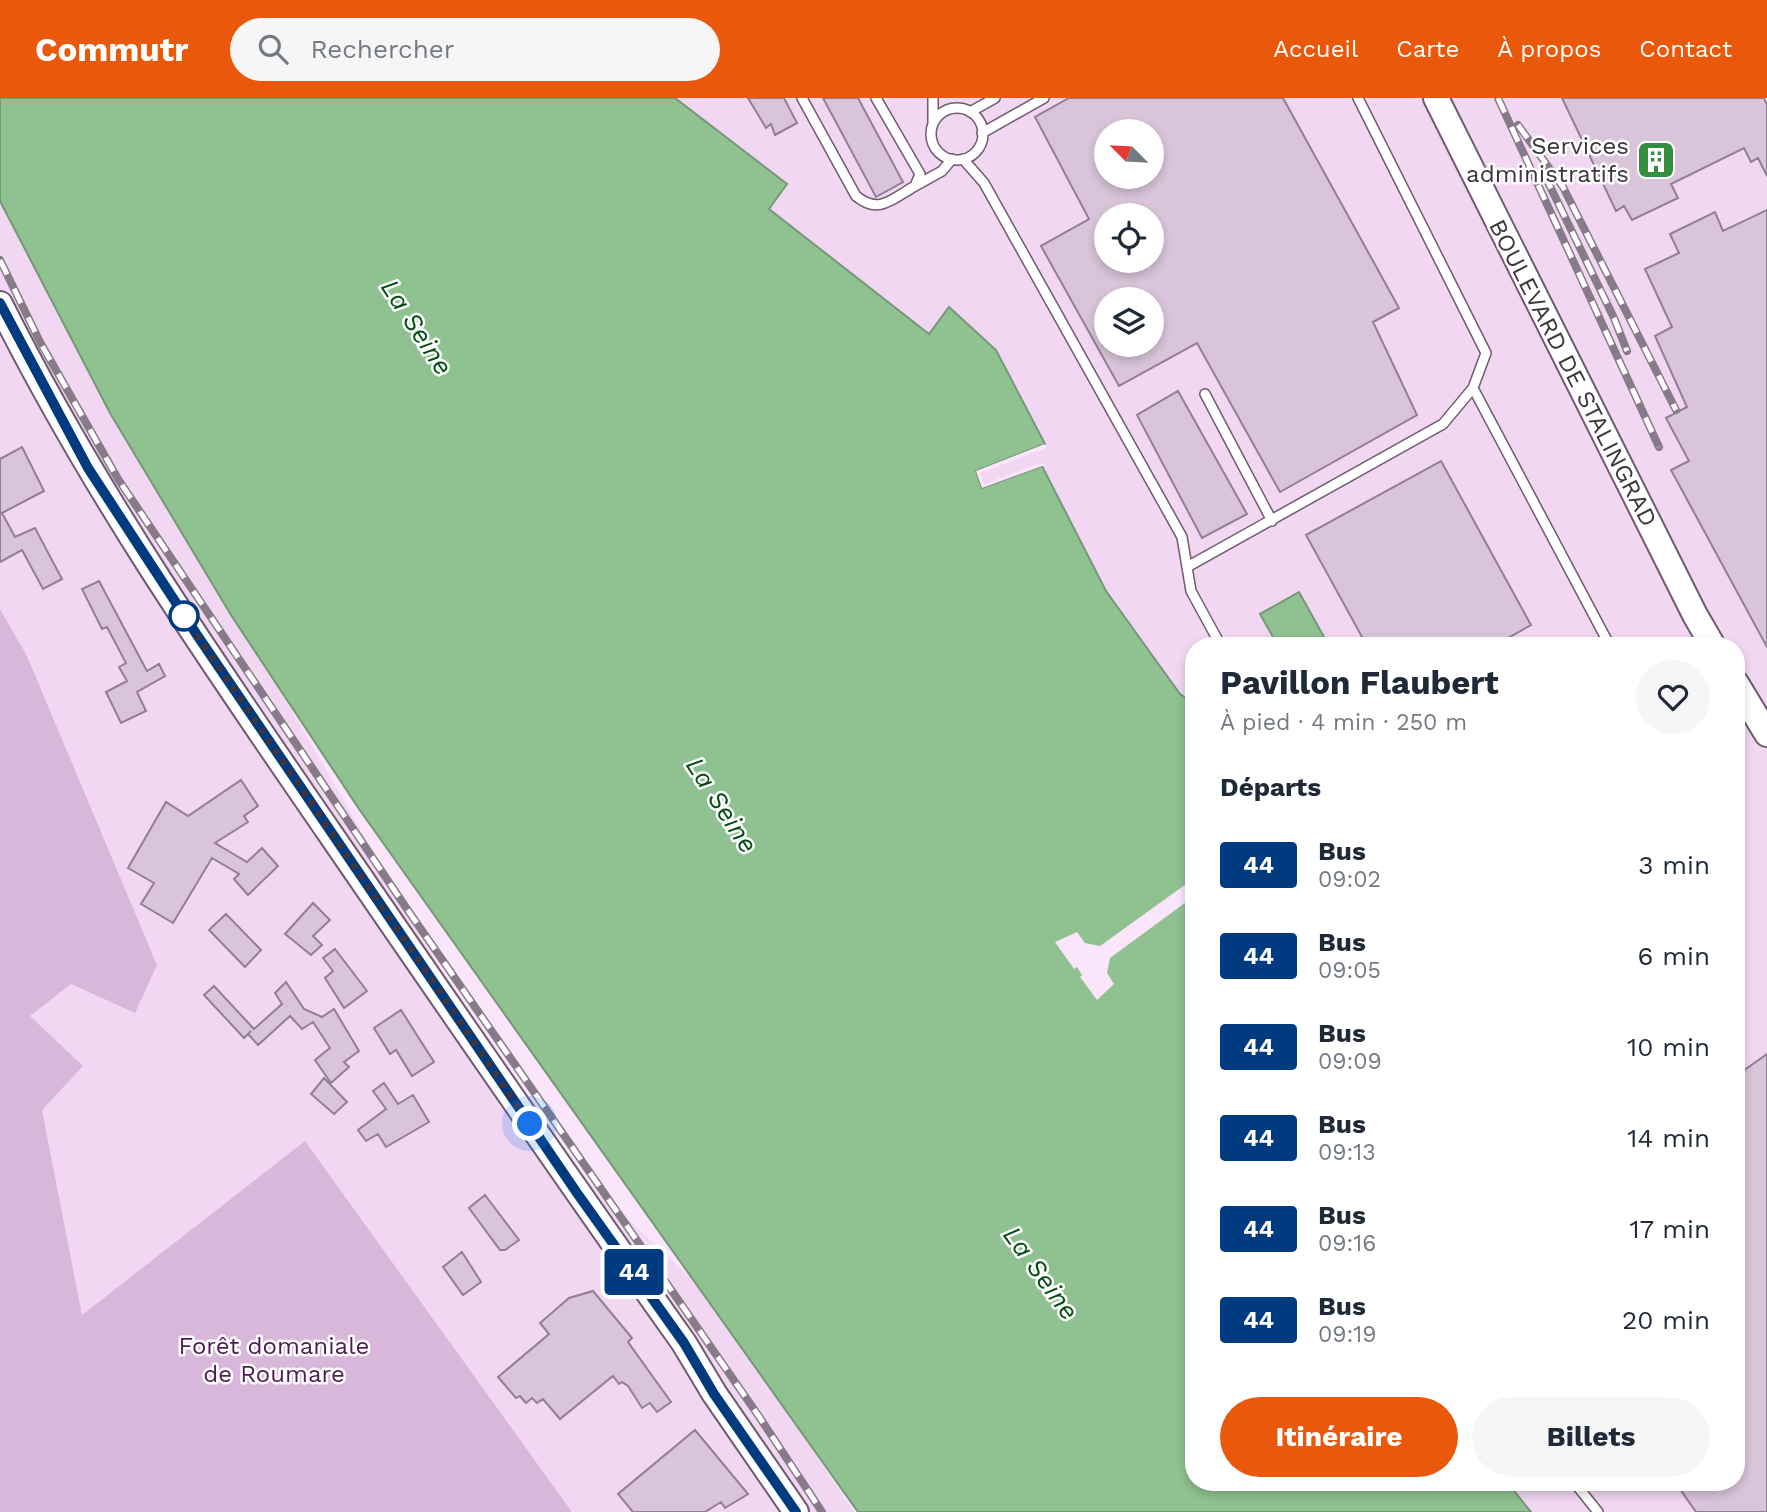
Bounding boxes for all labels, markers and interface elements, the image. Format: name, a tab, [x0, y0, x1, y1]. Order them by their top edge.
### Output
search box	[230, 18, 720, 81]
text: Commutr	[35, 30, 188, 69]
icon: search	[254, 30, 292, 68]
text: Rechercher	[310, 34, 454, 64]
text: Accueil	[1273, 35, 1358, 63]
text: Carte	[1396, 35, 1459, 63]
text: À propos	[1497, 35, 1601, 63]
text: Contact	[1639, 35, 1732, 63]
north arrow	[1094, 119, 1164, 189]
map controls	[1094, 119, 1164, 357]
place label: Services administratifs	[1466, 132, 1629, 188]
building icon: Services administratifs	[1635, 139, 1677, 181]
button: locate	[1094, 203, 1164, 273]
street label: BOULEVARD DE STALINGRAD	[1483, 215, 1663, 531]
water label: La Seine	[375, 274, 459, 380]
button: layers	[1094, 287, 1164, 357]
unlabelled marker	[169, 601, 199, 631]
button: heart	[1636, 660, 1710, 734]
text: Pavillon Flaubert	[1220, 663, 1499, 702]
text: À pied · 4 min · 250 m	[1220, 709, 1467, 736]
water label: La Seine	[680, 752, 764, 858]
text: Départs	[1220, 772, 1321, 802]
text: Bus	[1318, 836, 1366, 866]
text: 3 min	[1638, 850, 1710, 880]
text: 44	[1243, 851, 1274, 879]
text: 09:02	[1318, 866, 1381, 893]
text: Bus	[1318, 927, 1366, 957]
text: 6 min	[1638, 941, 1710, 971]
text: 44	[1243, 942, 1274, 970]
text: 09:05	[1318, 957, 1381, 984]
text: Bus	[1318, 1018, 1366, 1048]
text: 10 min	[1627, 1032, 1710, 1062]
text: 44	[1243, 1033, 1274, 1061]
text: 09:09	[1318, 1048, 1382, 1075]
your location	[512, 1106, 547, 1141]
text: Bus	[1318, 1109, 1366, 1139]
text: 14 min	[1627, 1123, 1710, 1153]
text: 44	[1243, 1124, 1274, 1152]
text: 09:13	[1318, 1139, 1376, 1166]
text: Bus	[1318, 1200, 1366, 1230]
text: 17 min	[1629, 1214, 1710, 1244]
text: 44	[1243, 1215, 1274, 1243]
water label: La Seine	[997, 1220, 1085, 1326]
text: 09:16	[1318, 1230, 1376, 1257]
line badge: 44	[602, 1249, 666, 1295]
text: 44	[618, 1258, 650, 1286]
text: Bus	[1318, 1291, 1366, 1321]
text: 20 min	[1622, 1305, 1710, 1335]
text: 44	[1243, 1306, 1274, 1334]
text: 09:19	[1318, 1321, 1376, 1348]
park label: Forêt domaniale de Roumare	[179, 1332, 369, 1388]
button: Itinéraire	[1220, 1397, 1458, 1477]
button: Billets	[1472, 1397, 1710, 1477]

